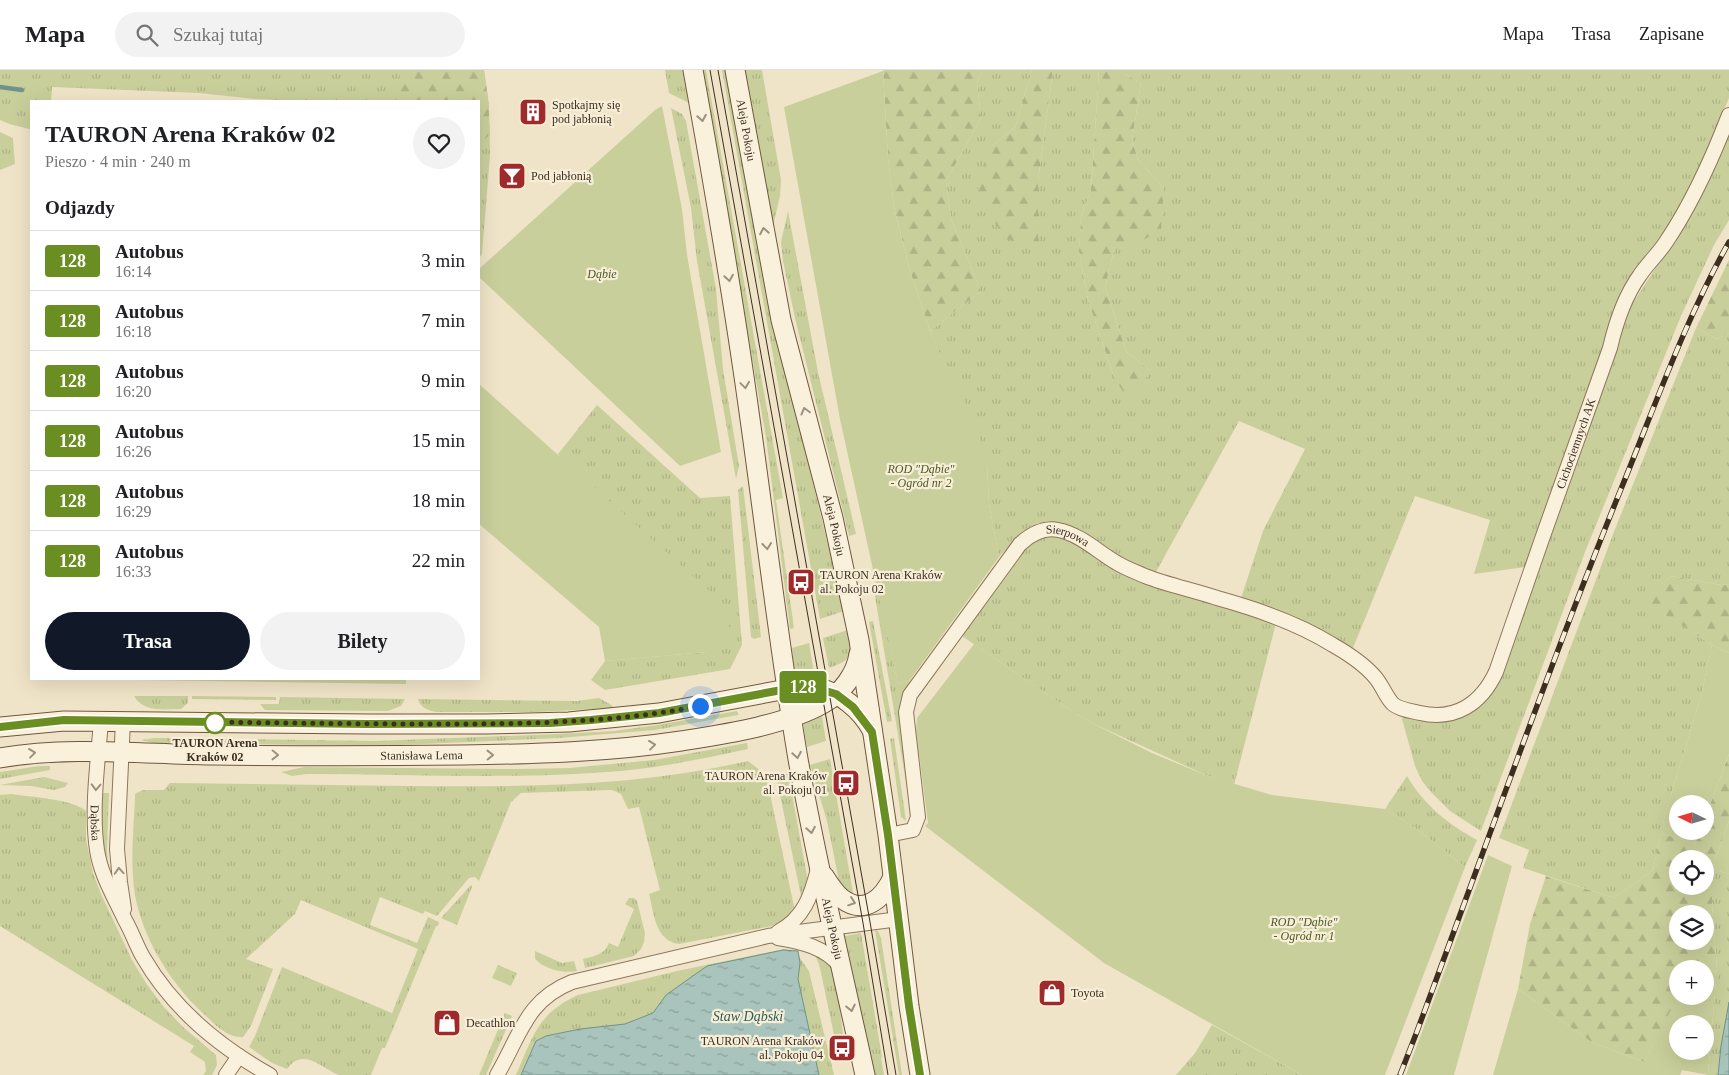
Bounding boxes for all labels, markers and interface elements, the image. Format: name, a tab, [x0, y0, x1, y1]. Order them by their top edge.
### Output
search box	[115, 12, 465, 57]
text: Mapa	[25, 21, 85, 47]
icon: search	[133, 21, 161, 49]
text: Szukaj tutaj	[173, 24, 263, 45]
text: Mapa	[1503, 24, 1544, 44]
text: Trasa	[1572, 24, 1611, 44]
text: Zapisane	[1639, 24, 1704, 44]
building icon: Spotkajmy się pod jabłonią	[518, 97, 548, 127]
place label: Spotkajmy się pod jabłonią	[552, 98, 620, 126]
street label: Aleja Pokoju	[733, 98, 759, 162]
one-way arrow	[696, 114, 706, 122]
button: heart	[413, 117, 465, 169]
text: TAURON Arena Kraków 02	[45, 121, 335, 147]
text: Pieszo · 4 min · 240 m	[45, 153, 191, 170]
bar icon: Pod jabłonią	[497, 161, 527, 191]
place label: Pod jabłonią	[531, 169, 592, 183]
text: Odjazdy	[45, 197, 115, 218]
one-way arrow	[759, 227, 770, 236]
text: Autobus	[115, 241, 184, 262]
text: 3 min	[421, 250, 465, 271]
text: 128	[59, 251, 86, 271]
text: 16:14	[115, 263, 151, 280]
park label: Dąbie	[586, 267, 617, 281]
one-way arrow	[724, 274, 734, 282]
text: Autobus	[115, 301, 184, 322]
text: 7 min	[421, 310, 465, 331]
text: 128	[59, 311, 86, 331]
text: 16:18	[115, 323, 151, 340]
text: Autobus	[115, 361, 184, 382]
text: 9 min	[421, 370, 465, 391]
text: 128	[59, 371, 86, 391]
one-way arrow	[740, 380, 750, 389]
text: 16:20	[115, 383, 151, 400]
street label: Cichociemnych AK	[1553, 396, 1599, 491]
one-way arrow	[800, 406, 811, 415]
text: Autobus	[115, 421, 184, 442]
text: 15 min	[412, 430, 465, 451]
text: 128	[59, 431, 86, 451]
text: 16:26	[115, 443, 151, 460]
park label: ROD "Dąbie" - Ogród nr 2	[886, 462, 955, 490]
text: Autobus	[115, 481, 184, 502]
text: 18 min	[412, 490, 465, 511]
text: 128	[59, 491, 86, 511]
street label: Aleja Pokoju	[820, 493, 848, 557]
text: 16:29	[115, 503, 151, 520]
street label: Sierpowa	[1045, 522, 1092, 550]
text: Autobus	[115, 541, 184, 562]
one-way arrow	[761, 542, 771, 550]
text: 22 min	[412, 550, 465, 571]
text: 128	[59, 551, 86, 571]
text: 16:33	[115, 563, 151, 580]
bus stop icon: TAURON Arena Kraków al. Pokoju 02	[786, 567, 816, 597]
place label: TAURON Arena Kraków al. Pokoju 02	[820, 568, 943, 596]
button: Trasa	[45, 612, 250, 670]
button: Bilety	[260, 612, 465, 670]
line badge: 128	[774, 671, 832, 703]
text: 128	[790, 677, 817, 697]
your location	[688, 694, 713, 719]
marker: TAURON Arena Kraków 02	[204, 712, 226, 734]
place label: TAURON Arena Kraków 02	[172, 736, 258, 764]
one-way arrow	[649, 740, 657, 751]
one-way arrow	[28, 748, 36, 759]
street label: Stanisława Lema	[380, 748, 464, 763]
one-way arrow	[272, 750, 280, 760]
one-way arrow	[487, 750, 495, 760]
one-way arrow	[792, 750, 802, 759]
bus stop icon: TAURON Arena Kraków al. Pokoju 01	[831, 768, 861, 798]
place label: TAURON Arena Kraków al. Pokoju 01	[705, 769, 827, 797]
one-way arrow	[91, 783, 102, 791]
north arrow	[1669, 795, 1714, 840]
map controls	[1669, 795, 1714, 1060]
street label: Dąbska	[88, 805, 103, 842]
one-way arrow	[806, 826, 816, 835]
button: locate	[1669, 850, 1714, 895]
one-way arrow	[113, 867, 124, 875]
street label: Aleja Pokoju	[819, 896, 846, 961]
one-way arrow	[847, 897, 856, 907]
button: layers	[1669, 905, 1714, 950]
park label: ROD "Dąbie" - Ogród nr 1	[1269, 915, 1338, 943]
button: +	[1669, 960, 1714, 1005]
shop icon: Toyota	[1037, 978, 1067, 1008]
place label: Toyota	[1071, 986, 1105, 1000]
one-way arrow	[845, 1004, 856, 1013]
shop icon: Decathlon	[432, 1008, 462, 1038]
water label: Staw Dąbski	[713, 1009, 783, 1024]
button: −	[1669, 1015, 1714, 1060]
place label: Decathlon	[466, 1016, 515, 1030]
bus stop icon: TAURON Arena Kraków al. Pokoju 04	[827, 1033, 857, 1063]
place label: TAURON Arena Kraków al. Pokoju 04	[701, 1034, 823, 1062]

